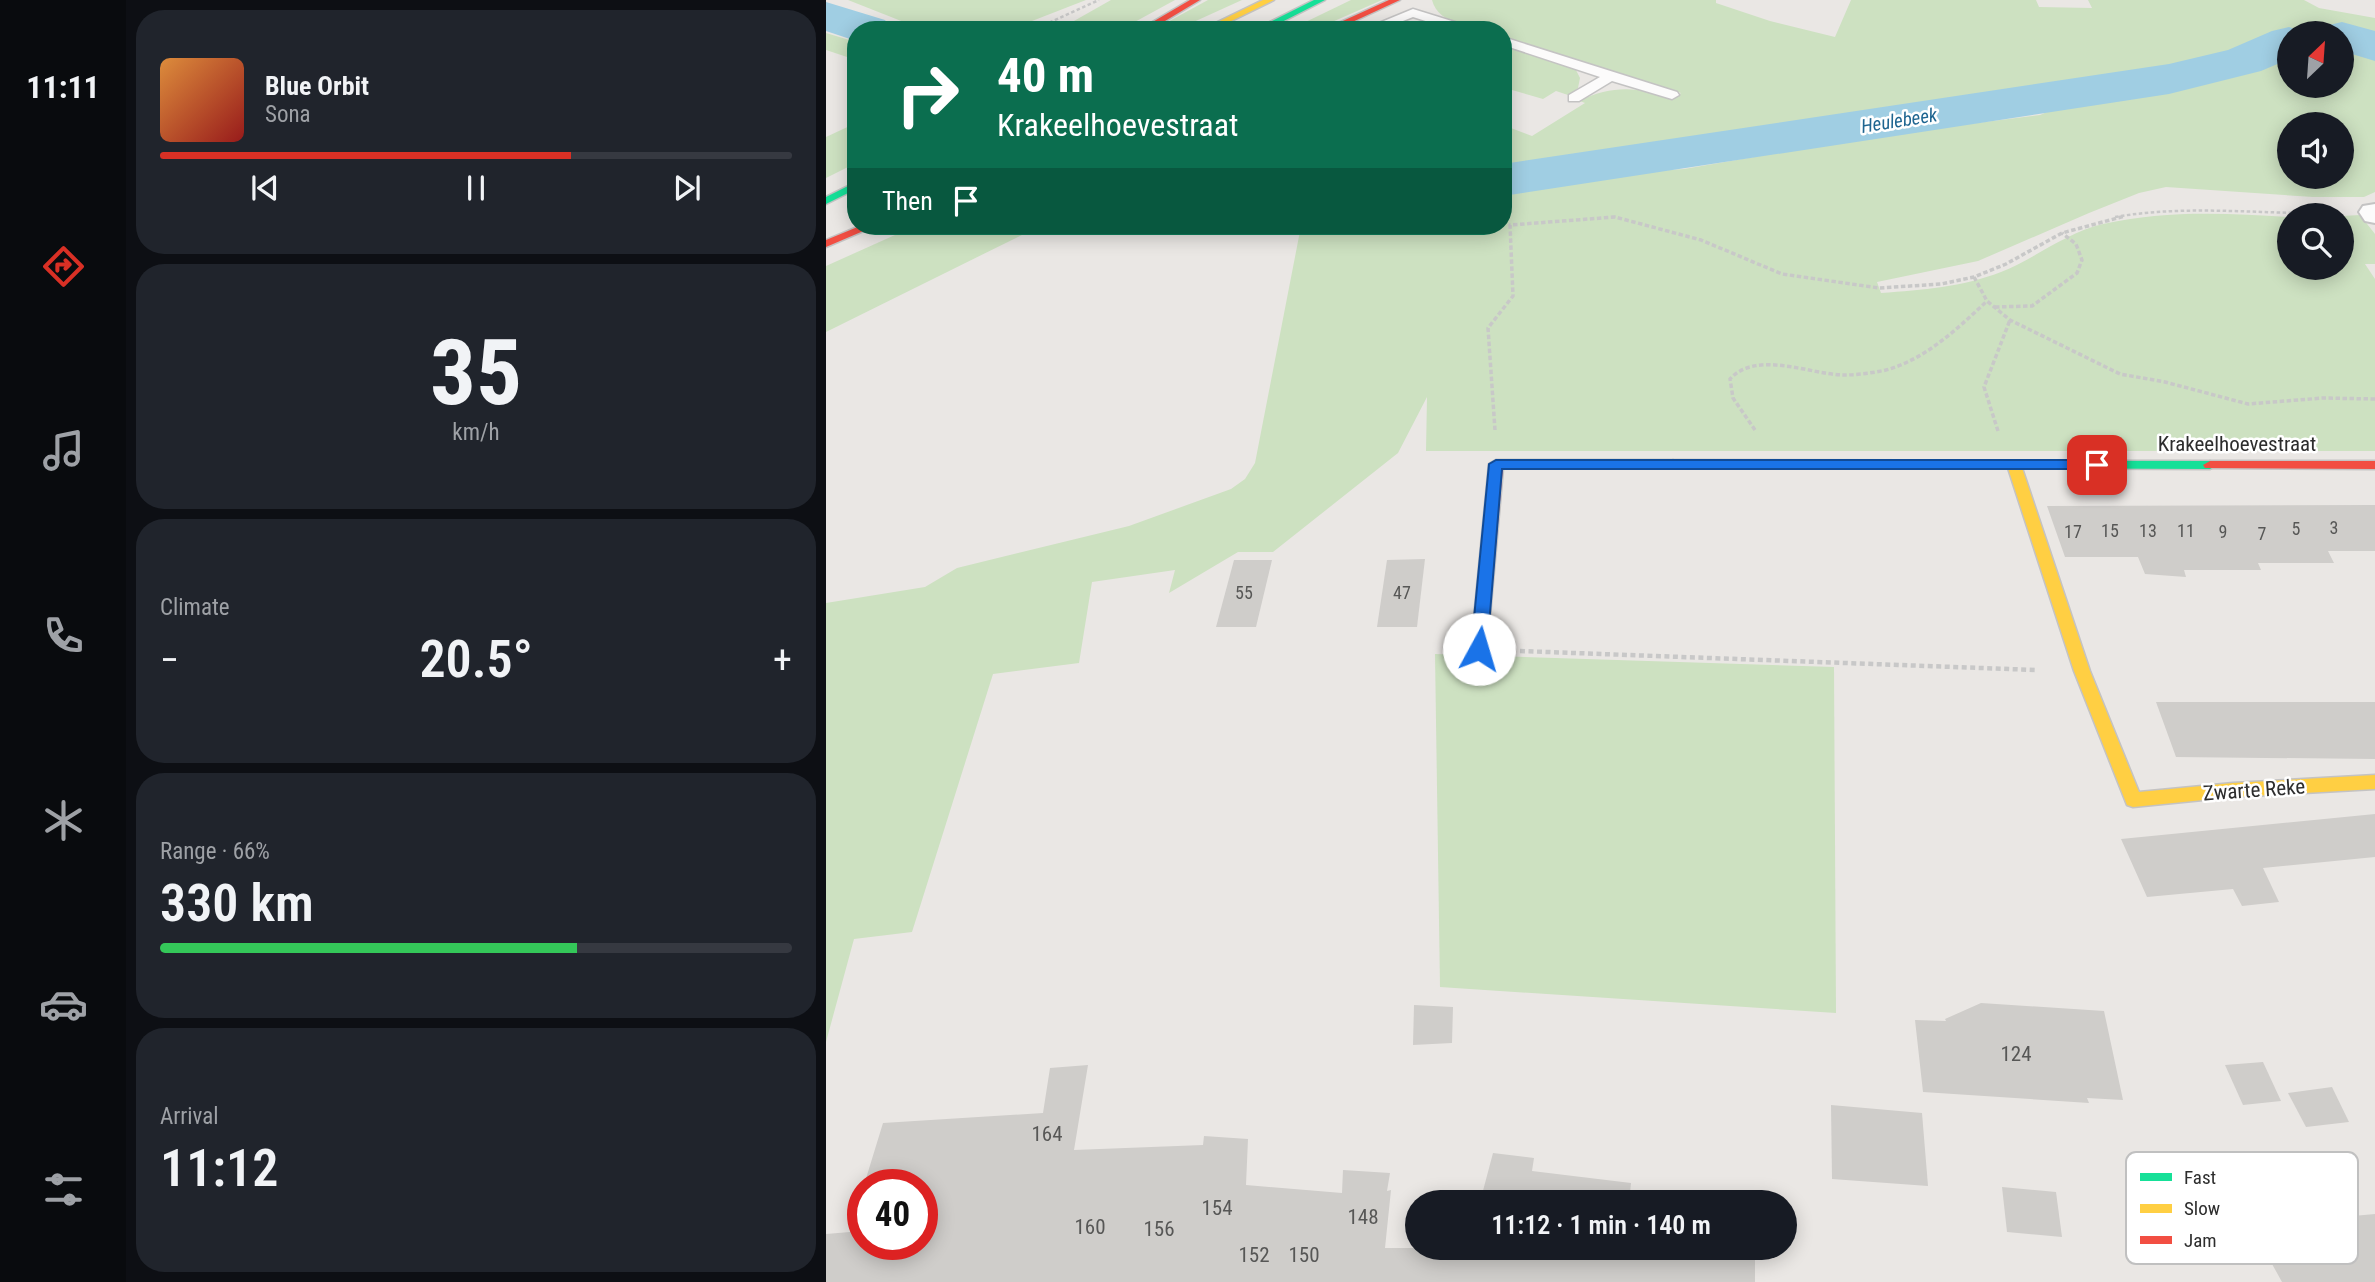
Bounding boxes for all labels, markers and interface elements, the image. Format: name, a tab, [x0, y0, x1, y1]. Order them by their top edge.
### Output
north arrow	[2277, 21, 2354, 98]
map controls	[2277, 21, 2354, 280]
text: 40 m	[997, 47, 1094, 104]
icon: right	[882, 49, 973, 140]
text: 11:11	[26, 68, 100, 106]
text: Blue Orbit	[265, 71, 369, 101]
text: Sona	[265, 101, 311, 128]
water label: Heulebeek	[1859, 103, 1939, 138]
text: Krakeelhoevestraat	[997, 106, 1238, 144]
button: sound	[2277, 112, 2354, 189]
icon: previous	[246, 169, 284, 207]
icon: pause	[457, 169, 495, 207]
icon: next	[668, 169, 706, 207]
icon: arrive	[947, 182, 985, 220]
text: Then	[882, 186, 933, 216]
button: search	[2277, 203, 2354, 280]
icon: directions	[39, 242, 88, 291]
text: 35	[430, 320, 522, 426]
text: km/h	[452, 419, 500, 446]
icon: music	[39, 426, 88, 475]
street label: Krakeelhoevestraat	[2158, 432, 2316, 456]
pin	[2067, 435, 2127, 495]
icon: arrive	[2078, 446, 2116, 484]
house number: 3	[2330, 517, 2338, 538]
house number: 5	[2292, 518, 2301, 539]
house number: 15	[2101, 520, 2119, 541]
house number: 13	[2139, 520, 2157, 541]
house number: 11	[2177, 520, 2195, 541]
house number: 17	[2064, 521, 2082, 542]
house number: 9	[2219, 521, 2227, 542]
house number: 7	[2258, 523, 2267, 544]
house number: 55	[1235, 582, 1253, 603]
house number: 47	[1393, 582, 1411, 603]
text: Climate	[160, 594, 230, 621]
icon: phone	[39, 611, 88, 660]
position arrow	[1442, 612, 1516, 686]
text: 20.5°	[419, 629, 533, 690]
text: −	[160, 638, 179, 682]
text: +	[773, 638, 792, 682]
street label: Zwarte Reke	[2202, 774, 2306, 806]
icon: climate	[39, 796, 88, 845]
text: Range · 66%	[160, 838, 270, 865]
text: 330 km	[160, 873, 314, 934]
icon: car	[39, 980, 88, 1029]
house number: 124	[2000, 1042, 2032, 1066]
text: Arrival	[160, 1103, 219, 1130]
house number: 164	[1031, 1122, 1063, 1146]
text: 11:12	[160, 1138, 278, 1199]
legend	[2126, 1152, 2358, 1264]
icon: filters	[39, 1165, 88, 1214]
text: Fast	[2184, 1166, 2216, 1189]
speed limit sign: 40	[847, 1169, 938, 1260]
house number: 154	[1201, 1196, 1233, 1220]
text: Slow	[2184, 1197, 2220, 1220]
house number: 148	[1347, 1205, 1379, 1229]
text: 11:12 · 1 min · 140 m	[1491, 1210, 1711, 1240]
house number: 160	[1074, 1215, 1106, 1239]
house number: 156	[1143, 1217, 1175, 1241]
text: Jam	[2184, 1229, 2217, 1252]
house number: 152	[1238, 1243, 1270, 1267]
house number: 150	[1288, 1243, 1320, 1267]

